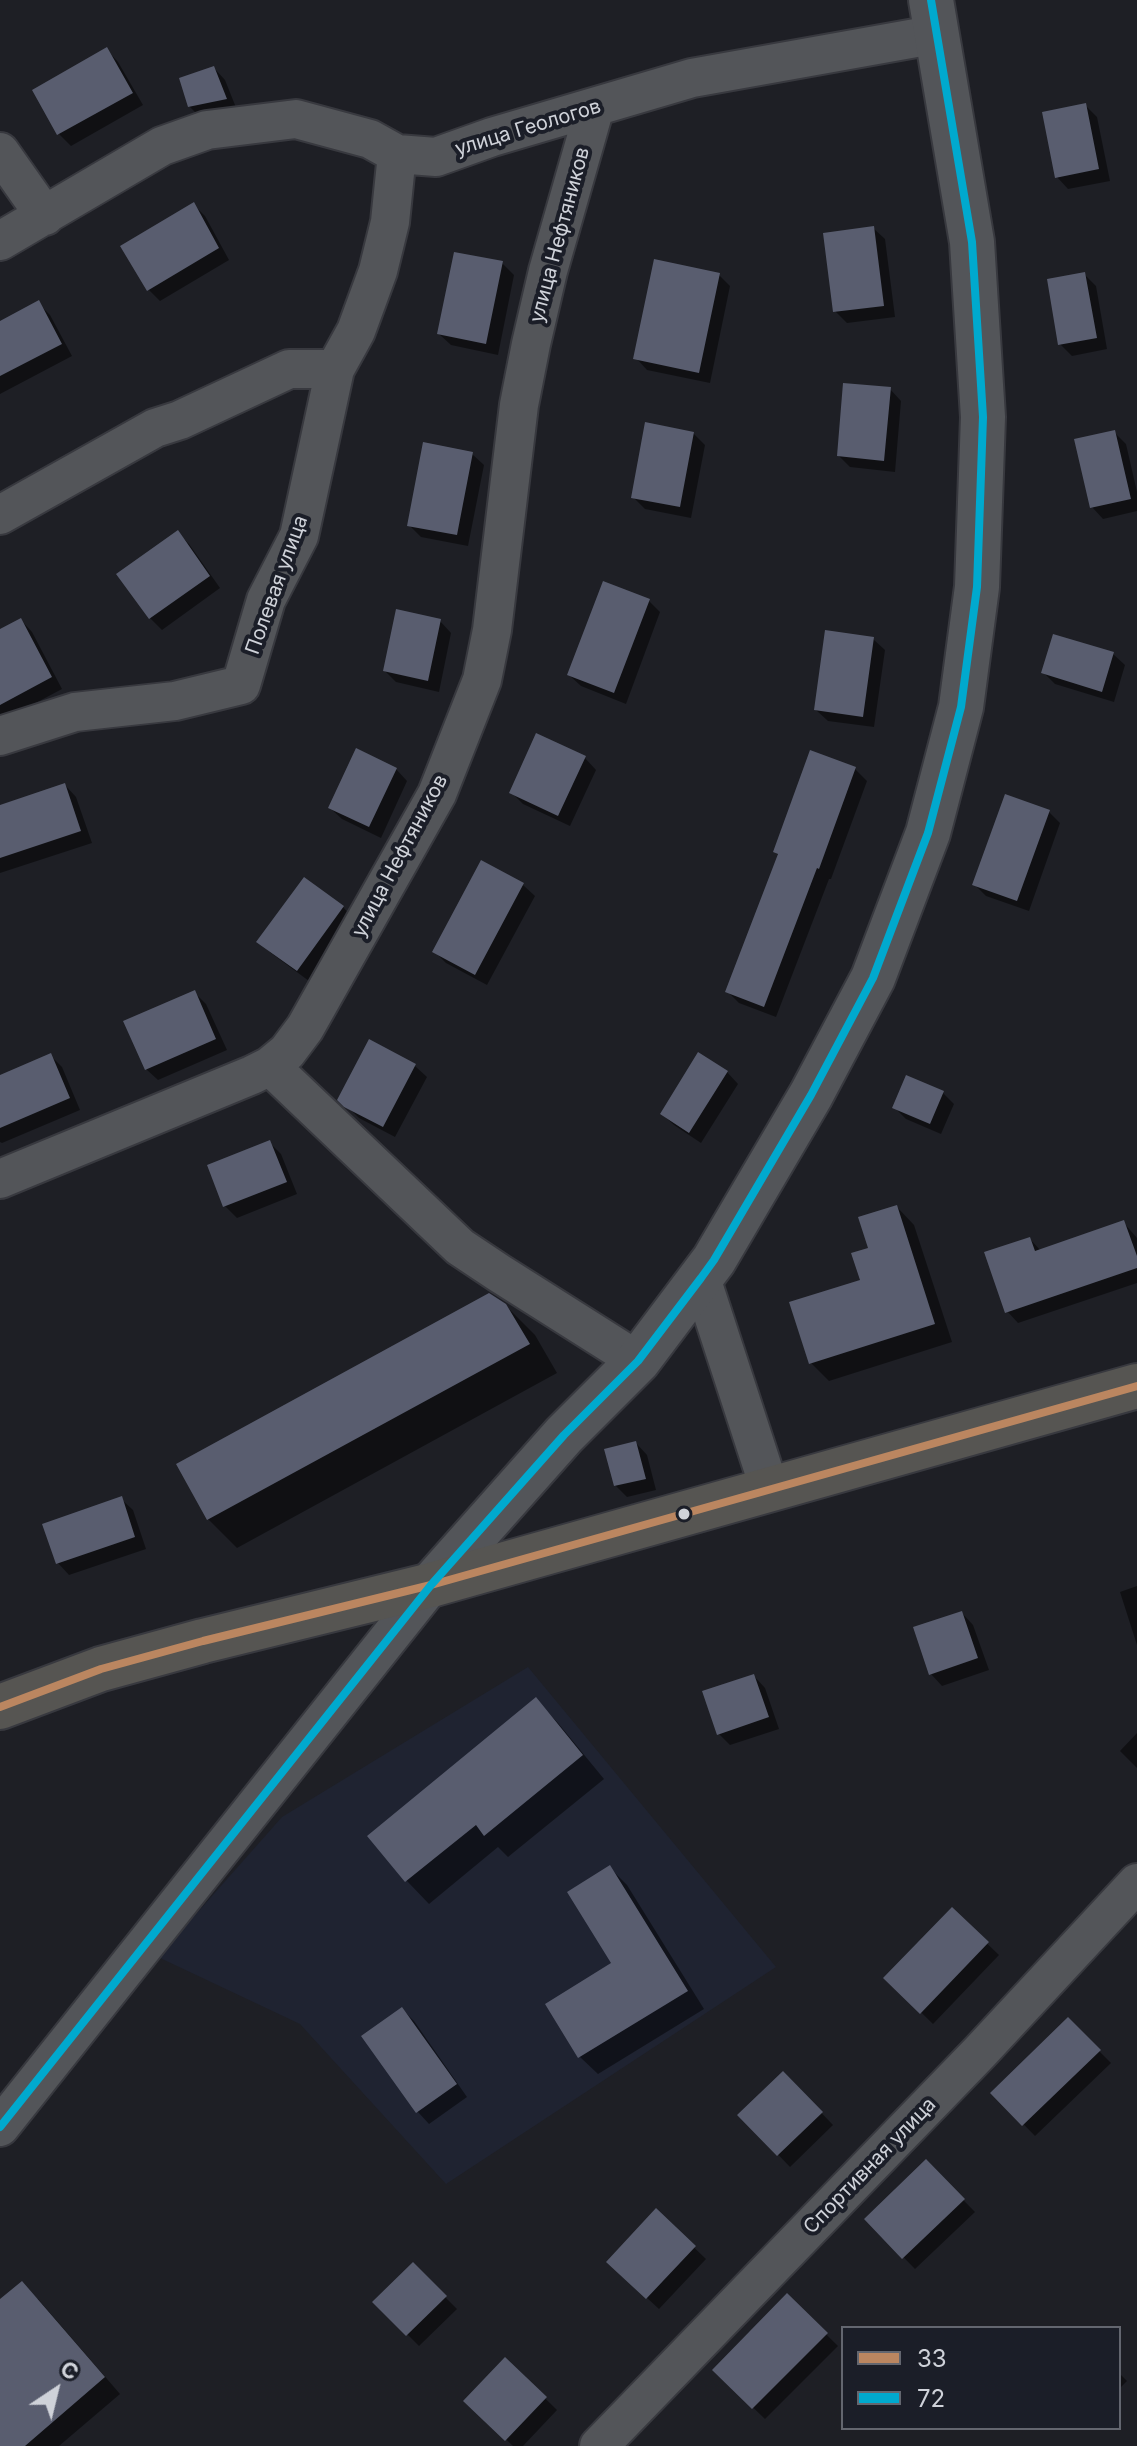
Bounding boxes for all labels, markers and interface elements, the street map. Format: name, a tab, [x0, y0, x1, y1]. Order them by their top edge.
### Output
street label: улица Геологов	[452, 94, 604, 162]
street label: улица Нефтяников	[525, 145, 595, 325]
street label: Полевая улица	[241, 512, 313, 658]
street label: улица Нефтяников	[347, 771, 453, 941]
unlabelled marker	[676, 1506, 692, 1522]
street label: Спортивная улица	[799, 2093, 941, 2239]
legend	[841, 2326, 1121, 2430]
text: 33	[917, 2344, 947, 2373]
north arrow	[16, 2350, 96, 2430]
text: С	[56, 2355, 84, 2386]
text: 72	[917, 2384, 945, 2413]

